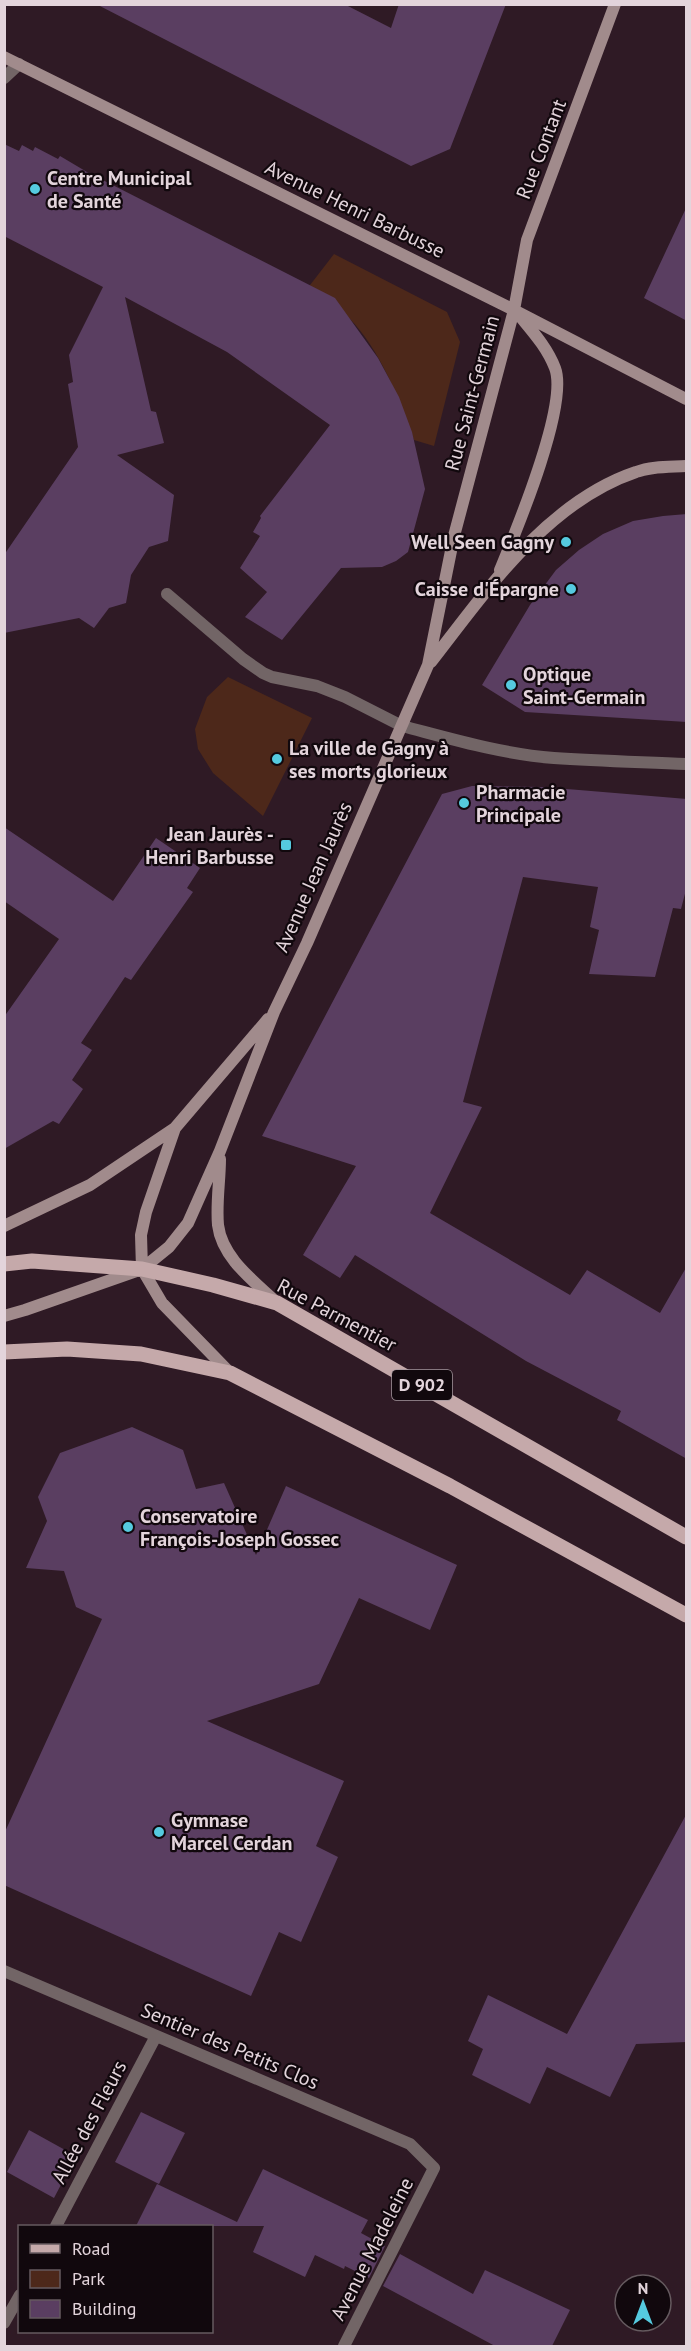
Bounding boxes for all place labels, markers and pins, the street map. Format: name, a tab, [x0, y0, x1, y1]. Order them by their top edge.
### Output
place label: Centre Municipal de Santé	[47, 165, 192, 214]
marker: Centre Municipal de Santé	[28, 182, 42, 196]
place label: Well Seen Gagny	[411, 529, 554, 555]
marker: Well Seen Gagny	[559, 535, 573, 549]
place label: Caisse d'Épargne	[415, 576, 559, 602]
marker: Caisse d'Épargne	[564, 582, 578, 596]
place label: Optique Saint-Germain	[523, 661, 645, 710]
marker: Optique Saint-Germain	[504, 678, 518, 692]
place label: La ville de Gagny à ses morts glorieux	[289, 735, 449, 784]
marker: La ville de Gagny à ses morts glorieux	[270, 752, 284, 766]
place label: Pharmacie Principale	[476, 779, 566, 828]
marker: Pharmacie Principale	[457, 796, 471, 810]
place label: Jean Jaurès - Henri Barbusse	[145, 821, 274, 870]
marker: Jean Jaurès - Henri Barbusse	[279, 838, 293, 852]
place label: Conservatoire François-Joseph Gossec	[140, 1503, 339, 1552]
marker: Conservatoire François-Joseph Gossec	[121, 1520, 135, 1534]
place label: Gymnase Marcel Cerdan	[171, 1807, 292, 1856]
marker: Gymnase Marcel Cerdan	[152, 1825, 166, 1839]

